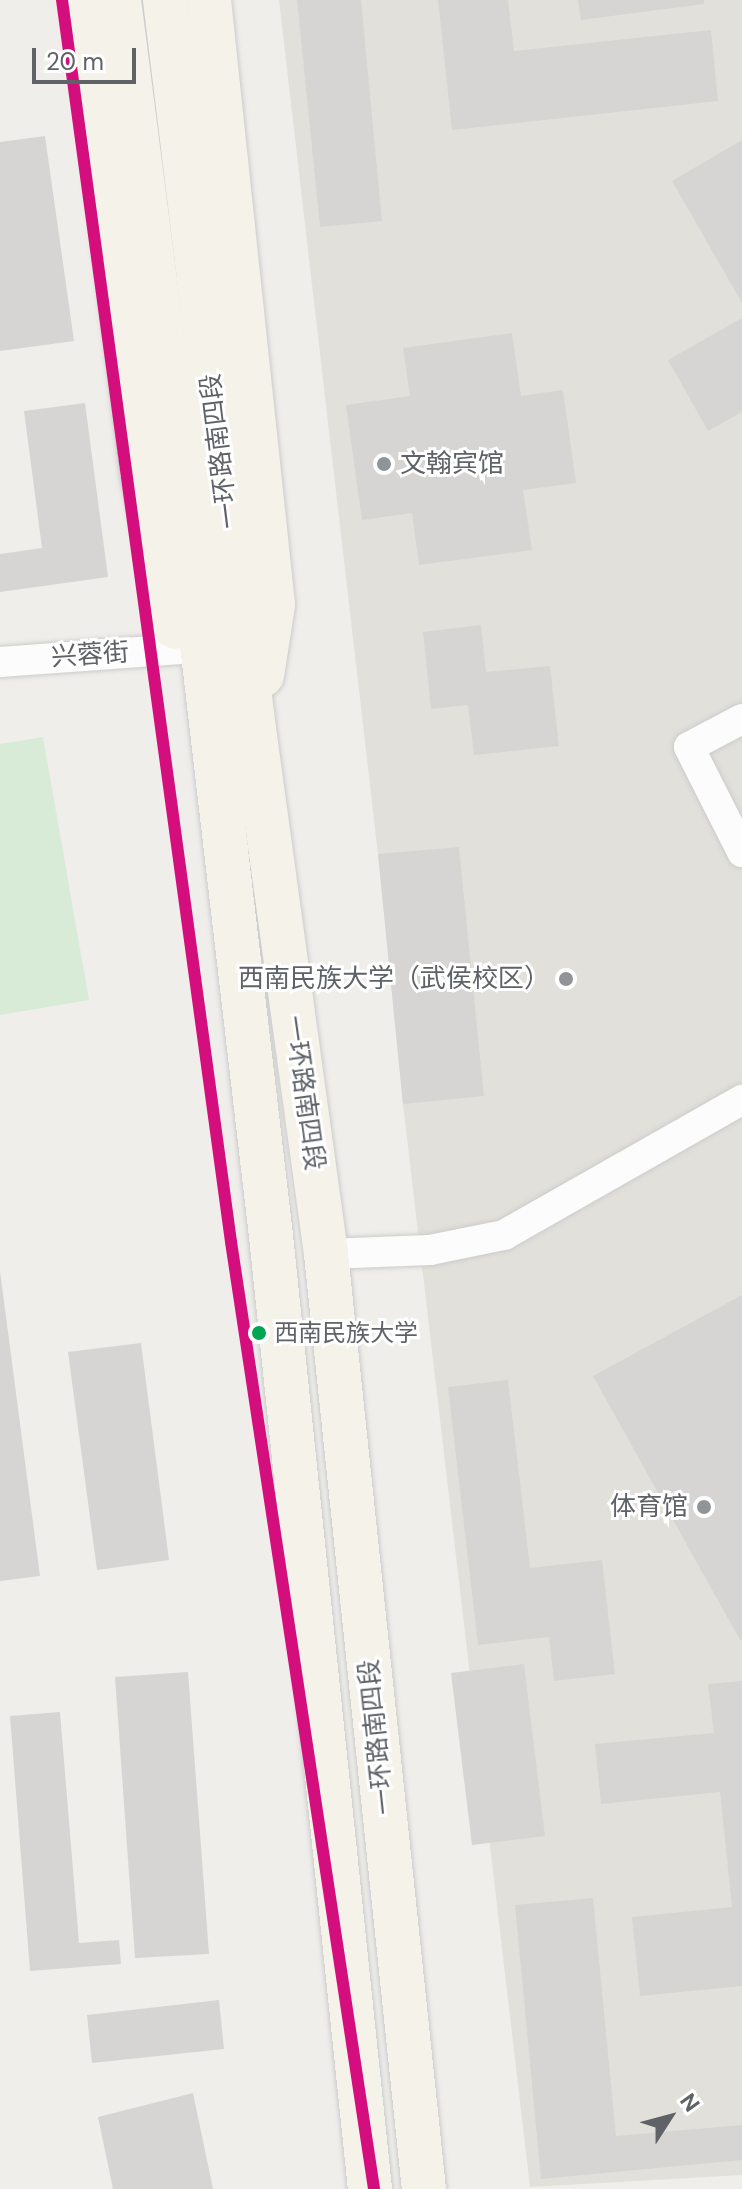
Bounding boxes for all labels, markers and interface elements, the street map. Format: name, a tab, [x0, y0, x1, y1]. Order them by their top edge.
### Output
scale bar	[36, 32, 140, 82]
text: 20 m	[46, 46, 104, 77]
street label: 一环路南四段	[195, 372, 245, 530]
place label: 文翰宾馆	[400, 448, 504, 480]
marker: 文翰宾馆	[375, 455, 393, 473]
street label: 兴蓉街	[50, 637, 130, 673]
place label: 西南民族大学（武侯校区）	[238, 963, 550, 995]
marker: 西南民族大学（武侯校区）	[557, 970, 575, 988]
street label: 一环路南四段	[278, 1014, 330, 1172]
place label: 西南民族大学	[274, 1319, 418, 1347]
marker: 西南民族大学	[251, 1325, 267, 1341]
place label: 体育馆	[610, 1491, 688, 1523]
marker: 体育馆	[695, 1498, 713, 1516]
street label: 一环路南四段	[353, 1658, 401, 1816]
north arrow	[630, 2077, 710, 2157]
text: N	[673, 2088, 706, 2118]

